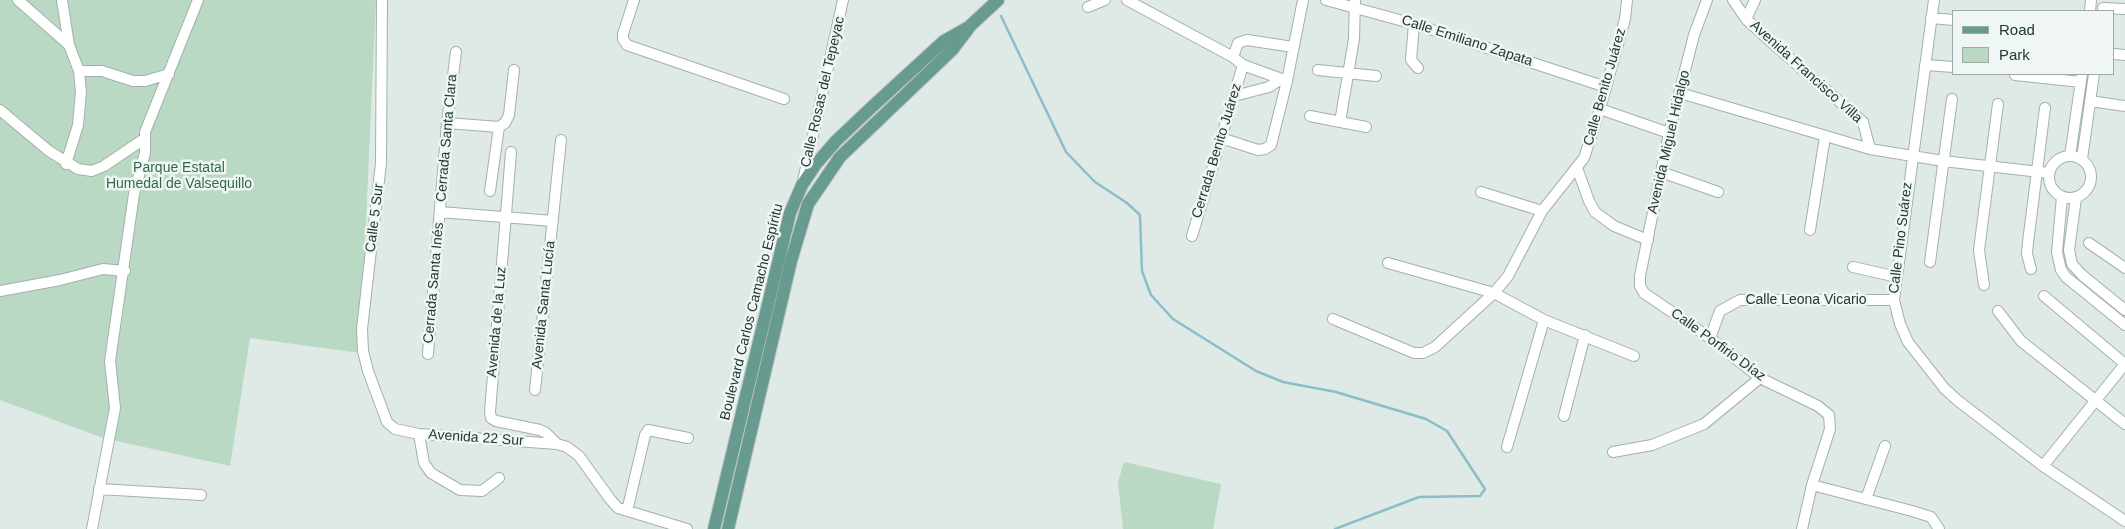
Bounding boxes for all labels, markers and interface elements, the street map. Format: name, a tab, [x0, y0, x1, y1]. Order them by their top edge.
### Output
legend	[1952, 10, 2115, 75]
street label: Calle Emiliano Zapata	[1399, 12, 1535, 70]
street label: Calle Rosas del Tepeyac	[797, 15, 849, 169]
street label: Avenida Francisco Villa	[1746, 17, 1866, 127]
text: Road	[1999, 21, 2035, 38]
street label: Calle Benito Juárez	[1580, 26, 1630, 148]
text: Park	[1999, 46, 2030, 63]
street label: Avenida Miguel Hidalgo	[1644, 69, 1694, 215]
street label: Cerrada Santa Clara	[433, 73, 461, 203]
street label: Cerrada Benito Juárez	[1188, 82, 1246, 220]
park label: Parque Estatal Humedal de Valsequillo	[106, 160, 252, 192]
street label: Calle Pino Suárez	[1886, 181, 1916, 295]
street label: Calle 5 Sur	[362, 183, 388, 253]
street label: Boulevard Carlos Camacho Espíritu	[717, 202, 787, 422]
street label: Cerrada Santa Inés	[420, 222, 448, 344]
street label: Avenida Santa Lucía	[529, 240, 559, 370]
street label: Avenida de la Luz	[484, 266, 510, 378]
street label: Calle Leona Vicario	[1745, 292, 1867, 308]
street label: Calle Porfirio Díaz	[1667, 305, 1769, 385]
street label: Avenida 22 Sur	[428, 426, 524, 450]

